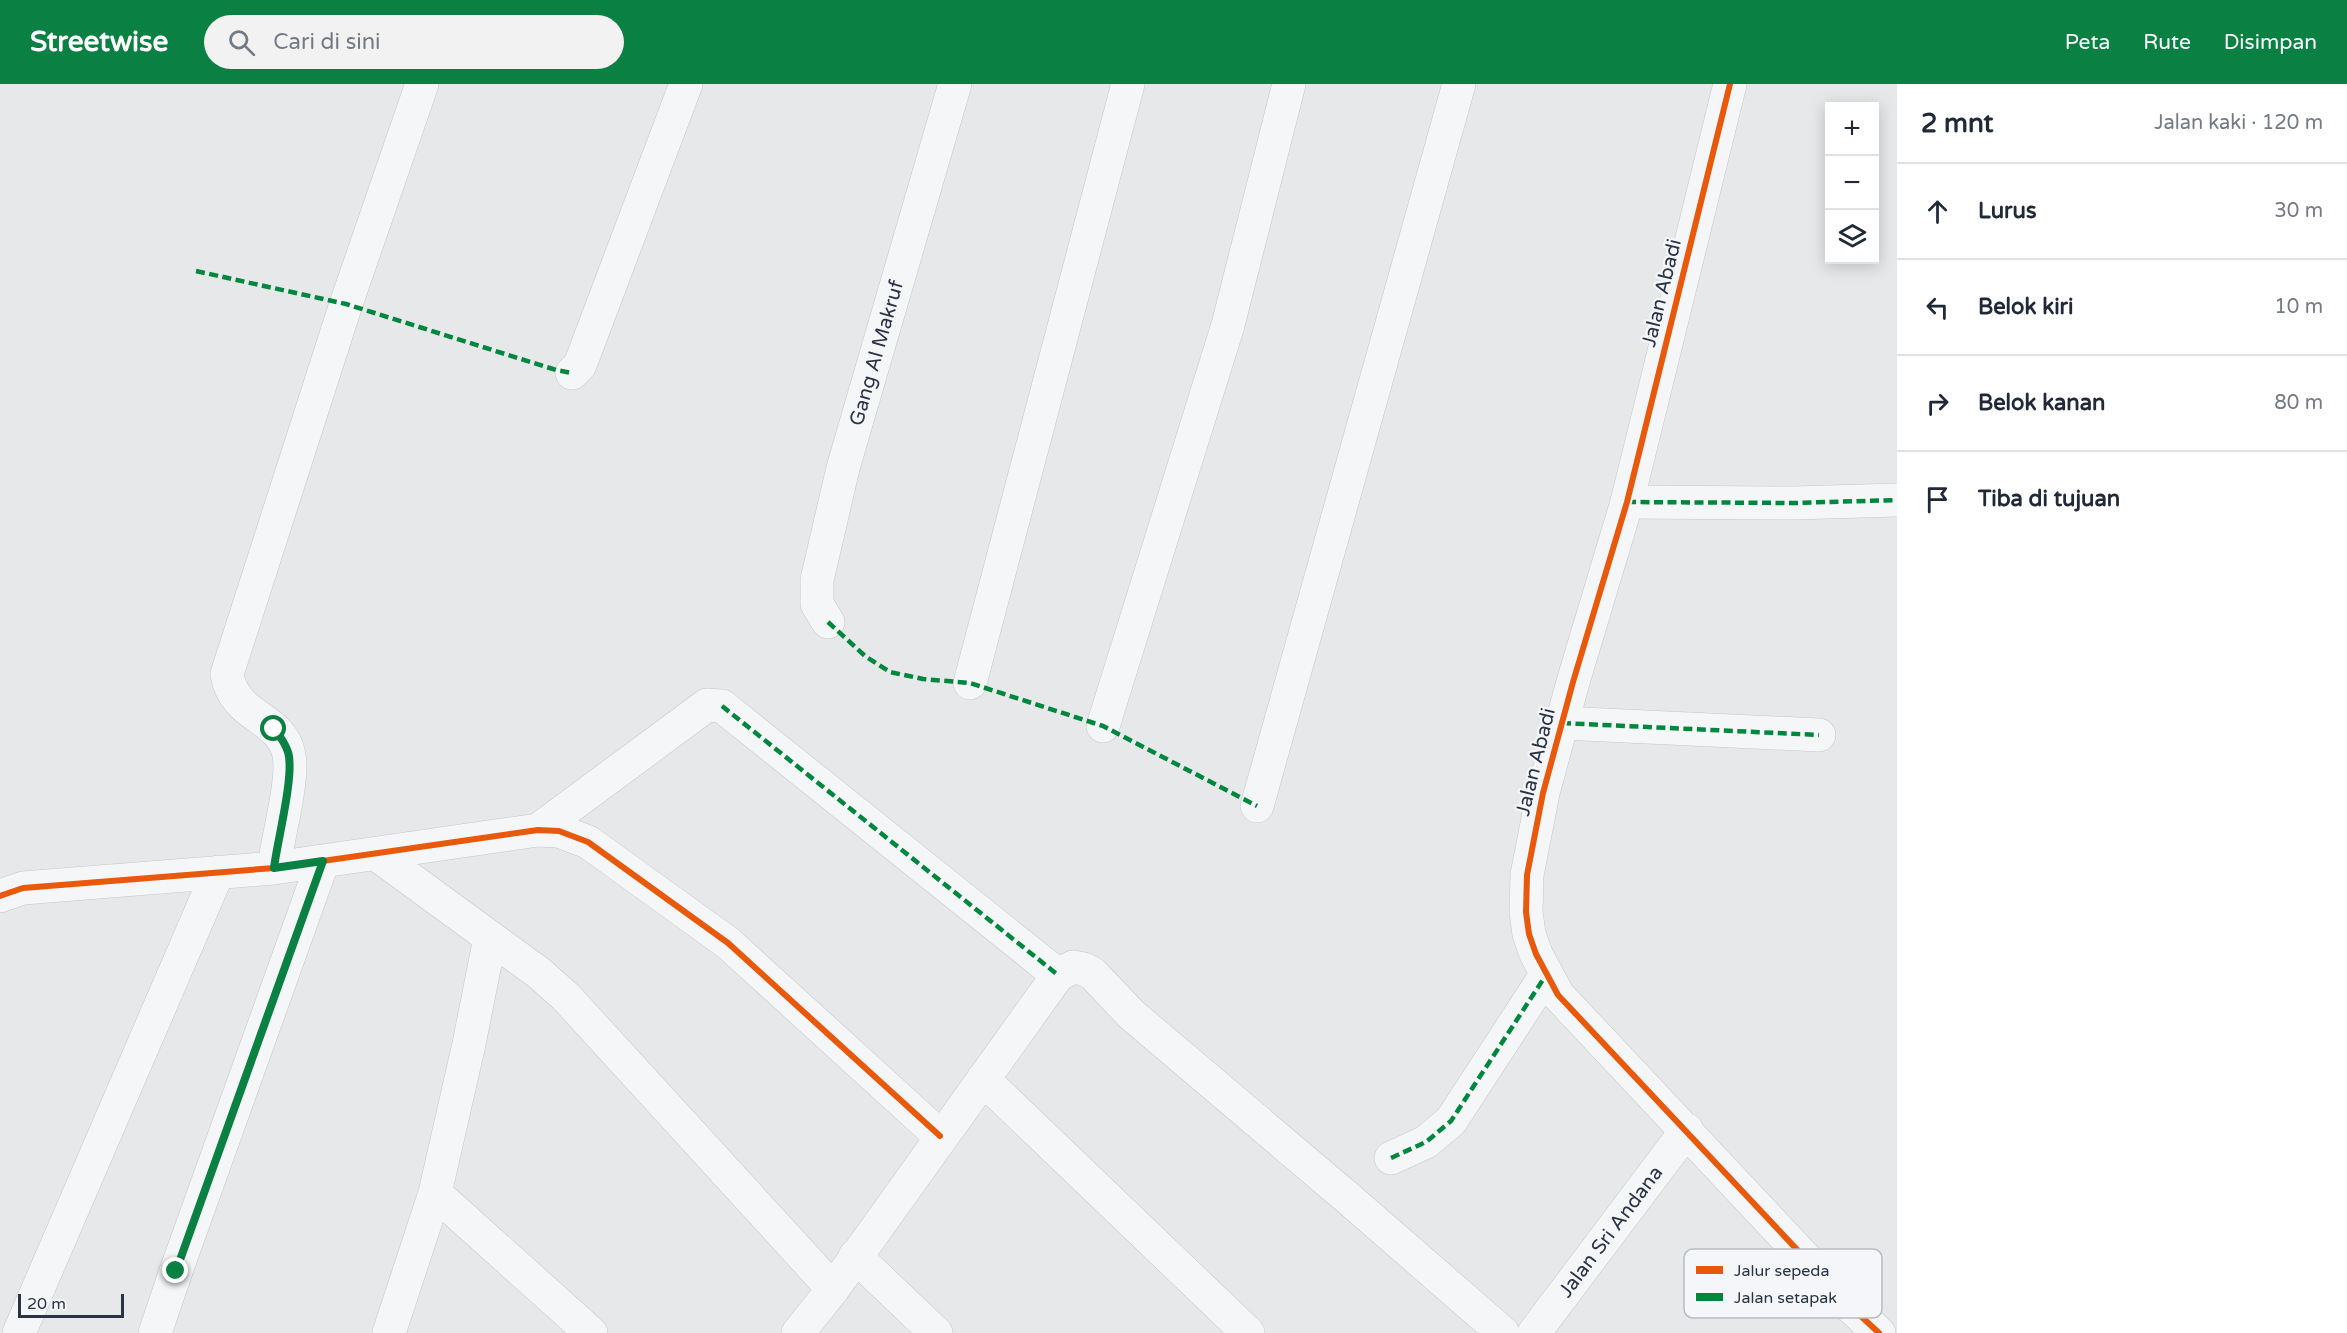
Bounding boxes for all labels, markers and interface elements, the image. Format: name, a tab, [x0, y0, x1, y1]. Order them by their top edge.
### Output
search box	[204, 15, 624, 69]
text: Streetwise	[30, 25, 168, 59]
icon: search	[225, 26, 258, 59]
text: Cari di sini	[273, 29, 381, 55]
text: Peta	[2065, 30, 2110, 55]
text: Rute	[2143, 30, 2191, 55]
text: Disimpan	[2224, 30, 2317, 55]
map controls	[1825, 102, 1879, 264]
button: +	[1825, 102, 1879, 156]
text: 2 mnt	[1921, 108, 1993, 139]
text: Jalan kaki · 120 m	[2154, 111, 2323, 135]
button: −	[1825, 156, 1879, 210]
icon: ahead	[1921, 195, 1954, 228]
text: Lurus	[1978, 198, 2036, 224]
text: 30 m	[2274, 199, 2323, 223]
button: layers	[1825, 210, 1879, 264]
street label: Jalan Abadi	[1637, 237, 1687, 349]
street label: Gang Al Makruf	[845, 277, 909, 429]
icon: left	[1921, 291, 1954, 324]
text: Belok kiri	[1978, 294, 2074, 320]
text: 10 m	[2274, 295, 2323, 319]
icon: right	[1921, 387, 1954, 420]
text: Belok kanan	[1978, 390, 2105, 416]
text: 80 m	[2274, 391, 2323, 415]
icon: arrive	[1921, 483, 1954, 516]
text: Tiba di tujuan	[1978, 486, 2120, 512]
street label: Jalan Abadi	[1511, 706, 1561, 818]
route start	[260, 715, 286, 741]
street label: Jalan Sri Andana	[1554, 1162, 1668, 1302]
legend	[1684, 1249, 1882, 1318]
route end	[162, 1257, 188, 1283]
text: Jalur sepeda	[1734, 1261, 1829, 1281]
text: Jalan setapak	[1734, 1288, 1837, 1308]
scale bar	[18, 1291, 124, 1318]
text: 20 m	[27, 1294, 66, 1314]

